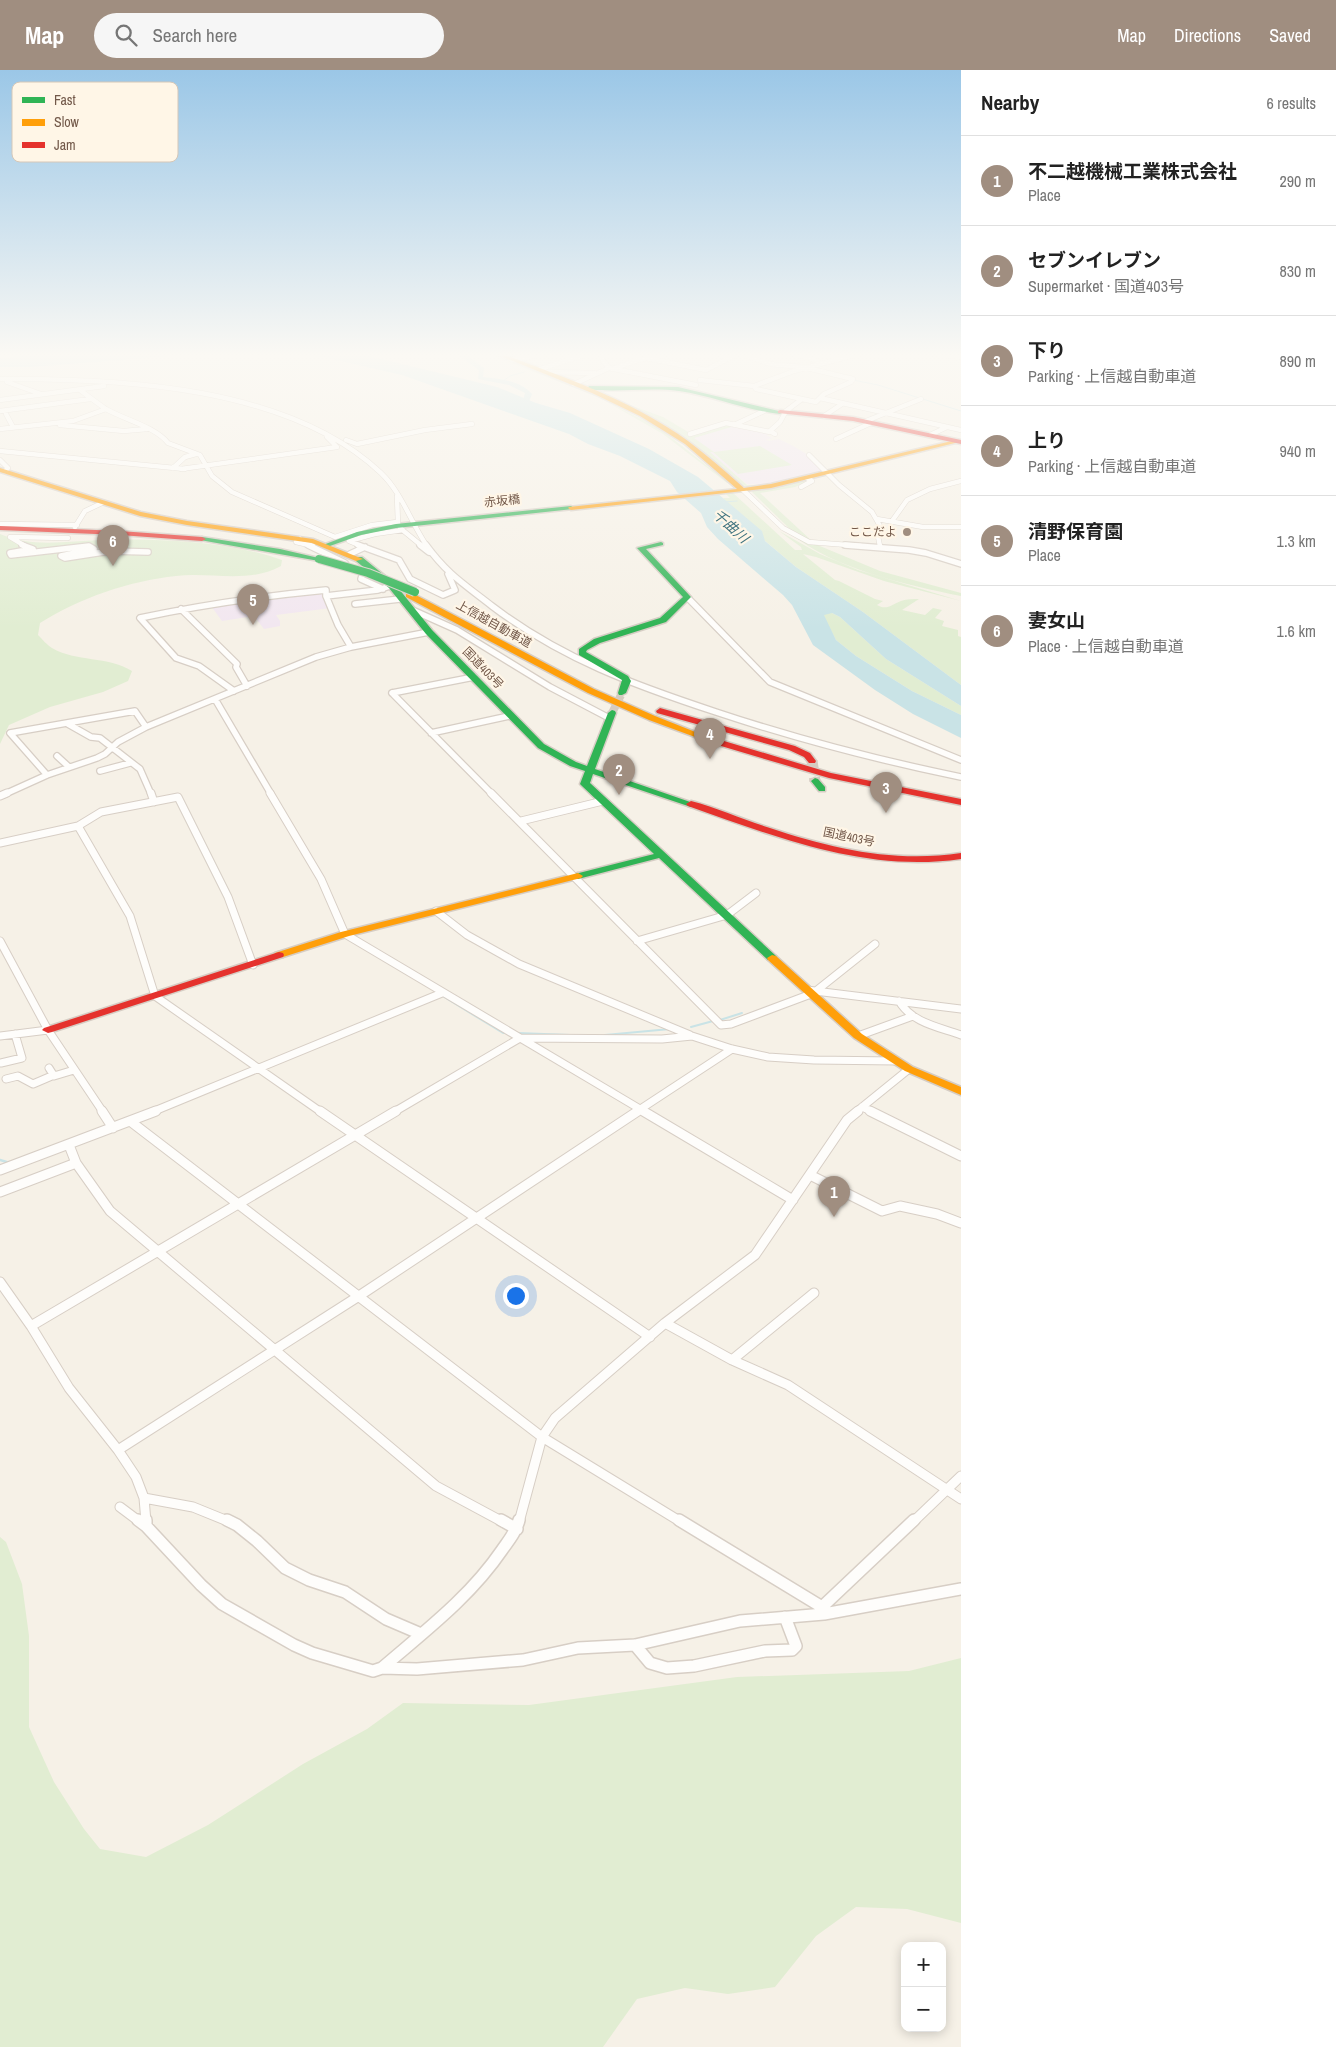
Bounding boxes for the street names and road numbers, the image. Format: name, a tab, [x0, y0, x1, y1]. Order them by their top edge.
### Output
street label: 赤坂橋	[483, 491, 521, 511]
street label: 上信越自動車道	[453, 597, 535, 651]
street label: 国道403号	[459, 644, 507, 692]
street label: 国道403号	[822, 824, 876, 850]

